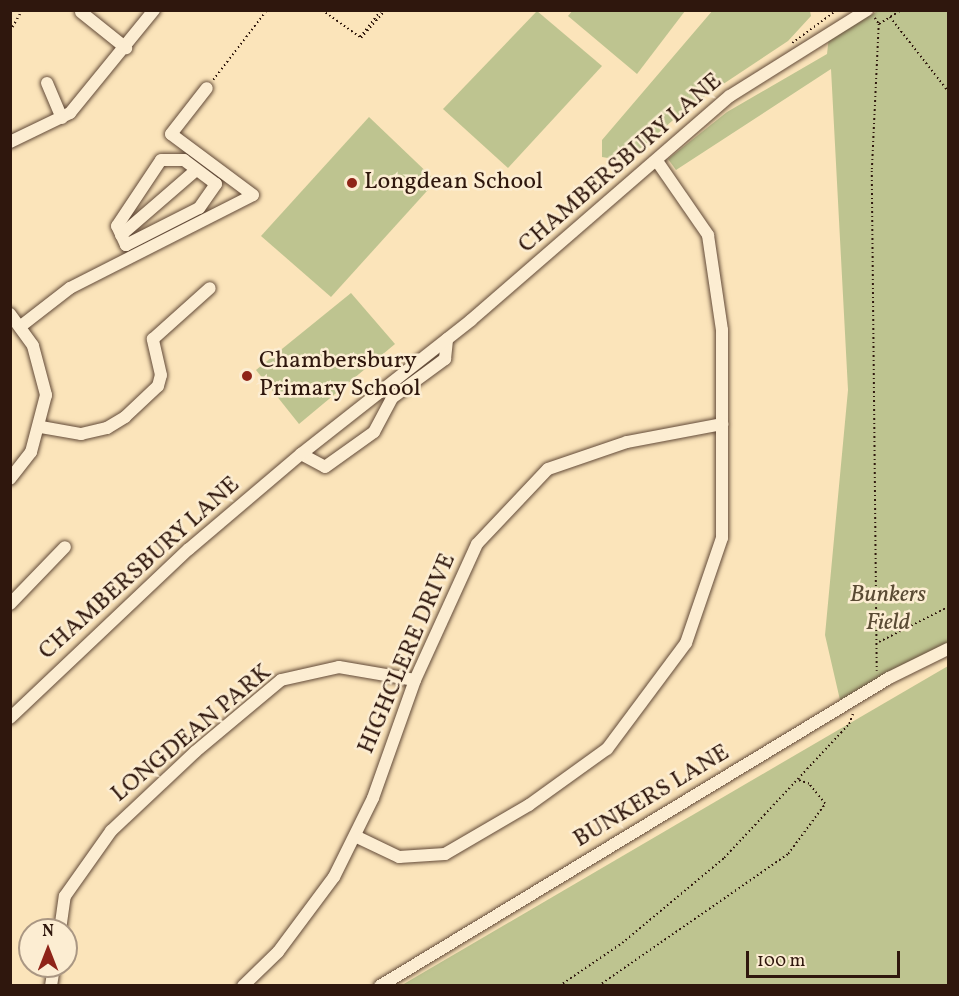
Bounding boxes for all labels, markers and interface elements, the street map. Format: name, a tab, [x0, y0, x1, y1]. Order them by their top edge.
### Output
street label: CHAMBERSBURY LANE	[513, 68, 729, 260]
place label: Longdean School	[364, 169, 543, 197]
marker: Longdean School	[345, 176, 359, 190]
place label: Chambersbury Primary School	[259, 348, 421, 404]
marker: Chambersbury Primary School	[240, 369, 254, 383]
street label: CHAMBERSBURY LANE	[33, 471, 247, 667]
street label: HIGHCLERE DRIVE	[353, 550, 463, 758]
park label: Bunkers Field	[850, 582, 926, 638]
street label: LONGDEAN PARK	[106, 659, 278, 809]
street label: BUNKERS LANE	[569, 739, 735, 855]
north arrow	[18, 918, 78, 978]
text: N	[42, 921, 54, 943]
scale bar	[749, 939, 904, 977]
text: 100 m	[757, 949, 806, 974]

